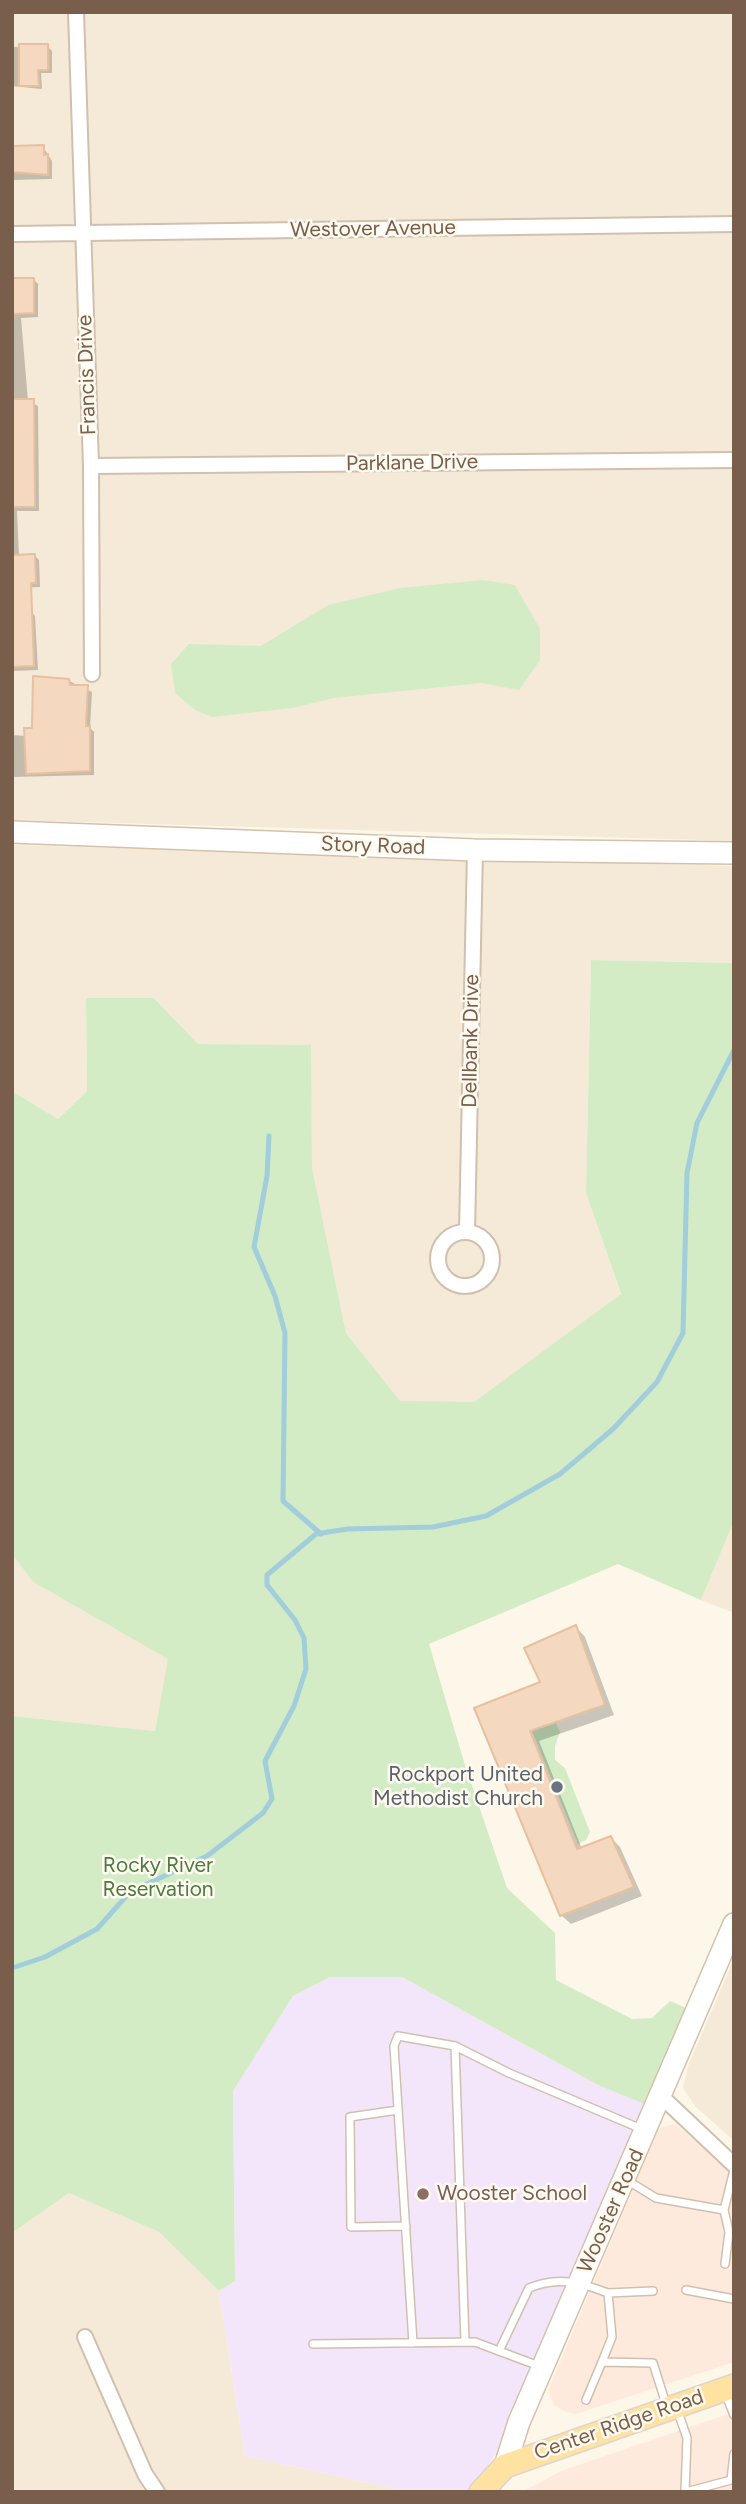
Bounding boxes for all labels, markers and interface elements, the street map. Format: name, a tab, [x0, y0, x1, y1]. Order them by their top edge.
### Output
street label: Westover Avenue	[290, 215, 456, 243]
street label: Francis Drive	[72, 314, 102, 436]
street label: Parklane Drive	[346, 449, 478, 477]
street label: Story Road	[320, 832, 426, 860]
street label: Dellbank Drive	[457, 974, 485, 1108]
place label: Rockport United Methodist Church	[373, 1762, 543, 1812]
marker: Rockport United Methodist Church	[549, 1779, 565, 1795]
park label: Rocky River Reservation	[102, 1853, 214, 1903]
street label: Wooster Road	[572, 2145, 650, 2277]
place label: Wooster School	[437, 2181, 587, 2207]
marker: Wooster School	[415, 2186, 431, 2202]
street label: Center Ridge Road	[531, 2384, 707, 2466]

